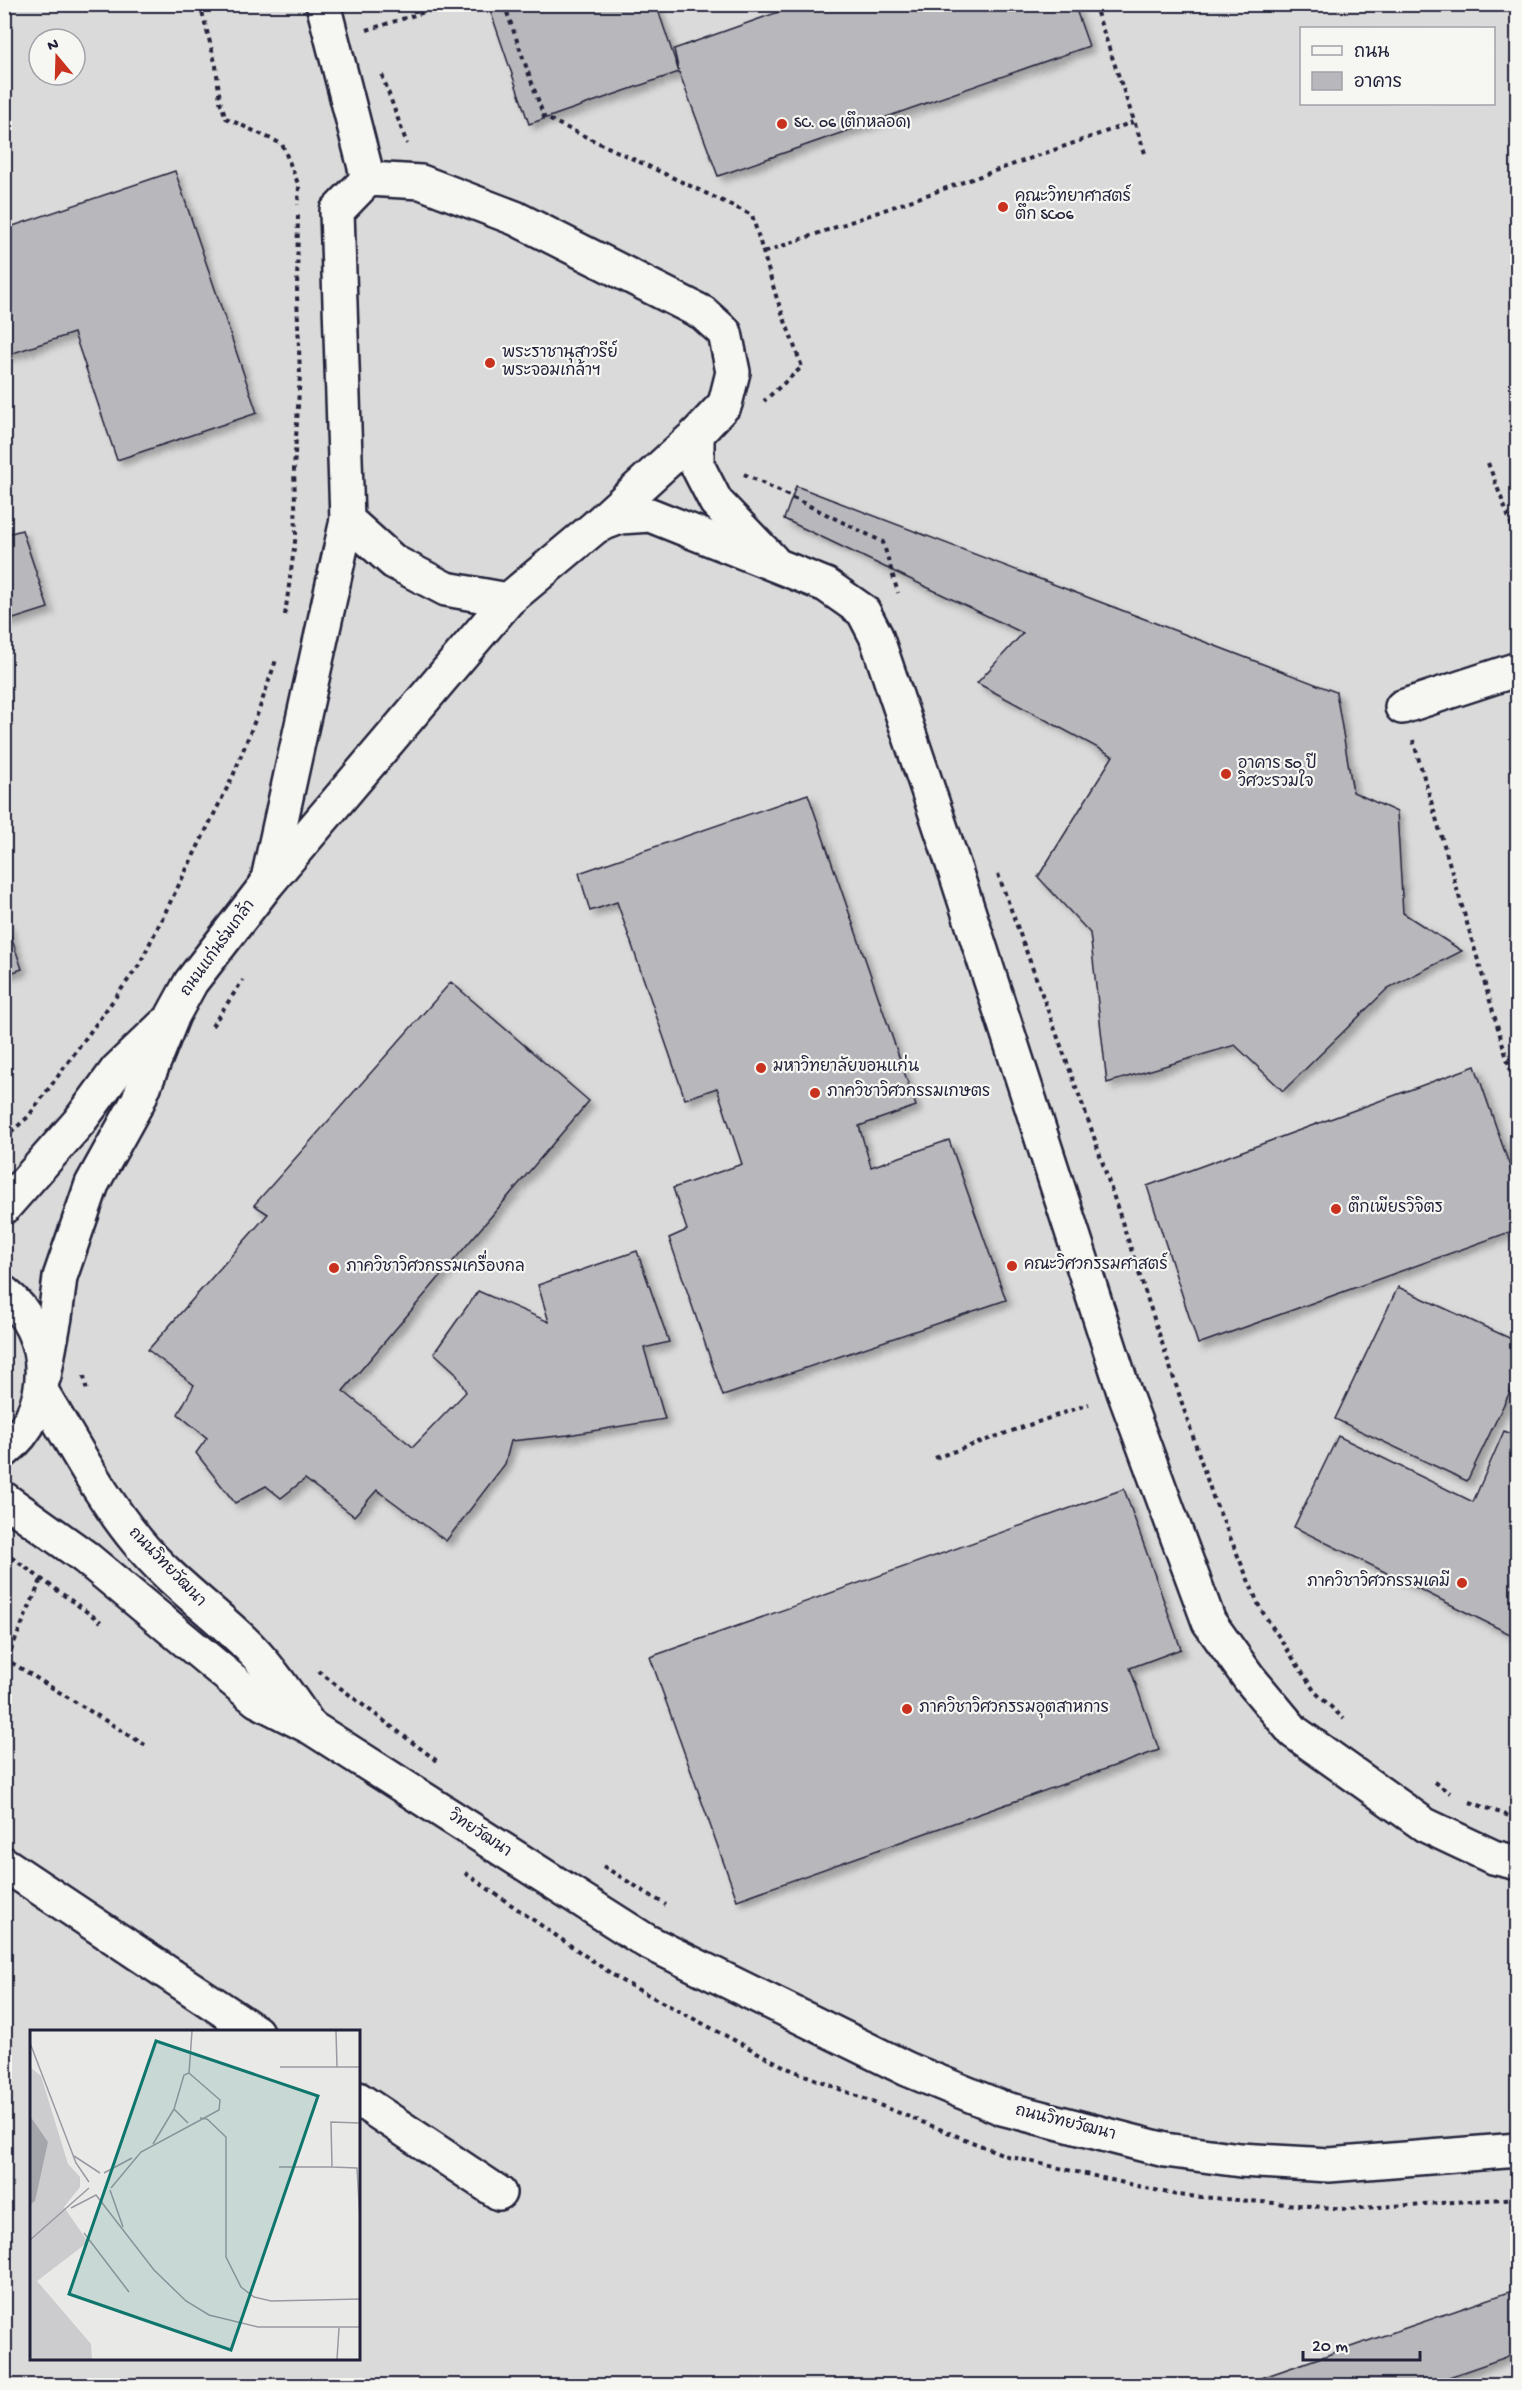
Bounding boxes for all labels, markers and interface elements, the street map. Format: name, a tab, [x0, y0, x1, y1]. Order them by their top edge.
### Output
north arrow	[27, 27, 87, 87]
legend	[1300, 27, 1495, 105]
text: N	[45, 35, 62, 57]
text: ถนน	[1354, 43, 1389, 64]
text: อาคาร	[1354, 73, 1402, 94]
place label: SC. 06 (ตึกหลอด)	[794, 111, 911, 134]
marker: SC. 06 (ตึกหลอด)	[775, 117, 789, 131]
place label: คณะวิทยาศาสตร์ ตึก SC06	[1015, 184, 1132, 226]
marker: คณะวิทยาศาสตร์ ตึก SC06	[996, 200, 1010, 214]
place label: พระราชานุสาวรีย์ พระจอมเกล้าฯ	[502, 340, 618, 382]
marker: พระราชานุสาวรีย์ พระจอมเกล้าฯ	[483, 356, 497, 370]
place label: อาคาร 50 ปี วิศวะรวมใจ	[1238, 752, 1317, 793]
marker: อาคาร 50 ปี วิศวะรวมใจ	[1219, 767, 1233, 781]
street label: ถนนแก่นร่มเกล้า	[174, 894, 260, 1001]
place label: มหาวิทยาลัยขอนแก่น	[773, 1054, 920, 1078]
marker: มหาวิทยาลัยขอนแก่น	[754, 1061, 768, 1075]
place label: ภาควิชาวิศวกรรมเกษตร	[827, 1080, 990, 1103]
marker: ภาควิชาวิศวกรรมเกษตร	[808, 1086, 822, 1100]
place label: ตึกเพียรวิจิตร	[1348, 1196, 1443, 1219]
marker: ตึกเพียรวิจิตร	[1329, 1202, 1343, 1216]
place label: ภาควิชาวิศวกรรมเครื่องกล	[346, 1250, 525, 1278]
place label: คณะวิศวกรรมศาสตร์	[1024, 1252, 1168, 1276]
marker: คณะวิศวกรรมศาสตร์	[1005, 1259, 1019, 1273]
marker: ภาควิชาวิศวกรรมเครื่องกล	[327, 1261, 341, 1275]
street label: ถนนวิทยวัฒนา	[123, 1522, 211, 1612]
place label: ภาควิชาวิศวกรรมเคมี	[1307, 1570, 1450, 1593]
marker: ภาควิชาวิศวกรรมเคมี	[1455, 1576, 1469, 1590]
place label: ภาควิชาวิศวกรรมอุตสาหการ	[919, 1696, 1109, 1719]
marker: ภาควิชาวิศวกรรมอุตสาหการ	[900, 1702, 914, 1716]
street label: วิทยวัฒนา	[444, 1804, 516, 1862]
inset map	[30, 2030, 360, 2360]
street label: ถนนวิทยวัฒนา	[1013, 2098, 1118, 2146]
scale bar	[1303, 2324, 1420, 2362]
text: 20 m	[1312, 2337, 1348, 2358]

